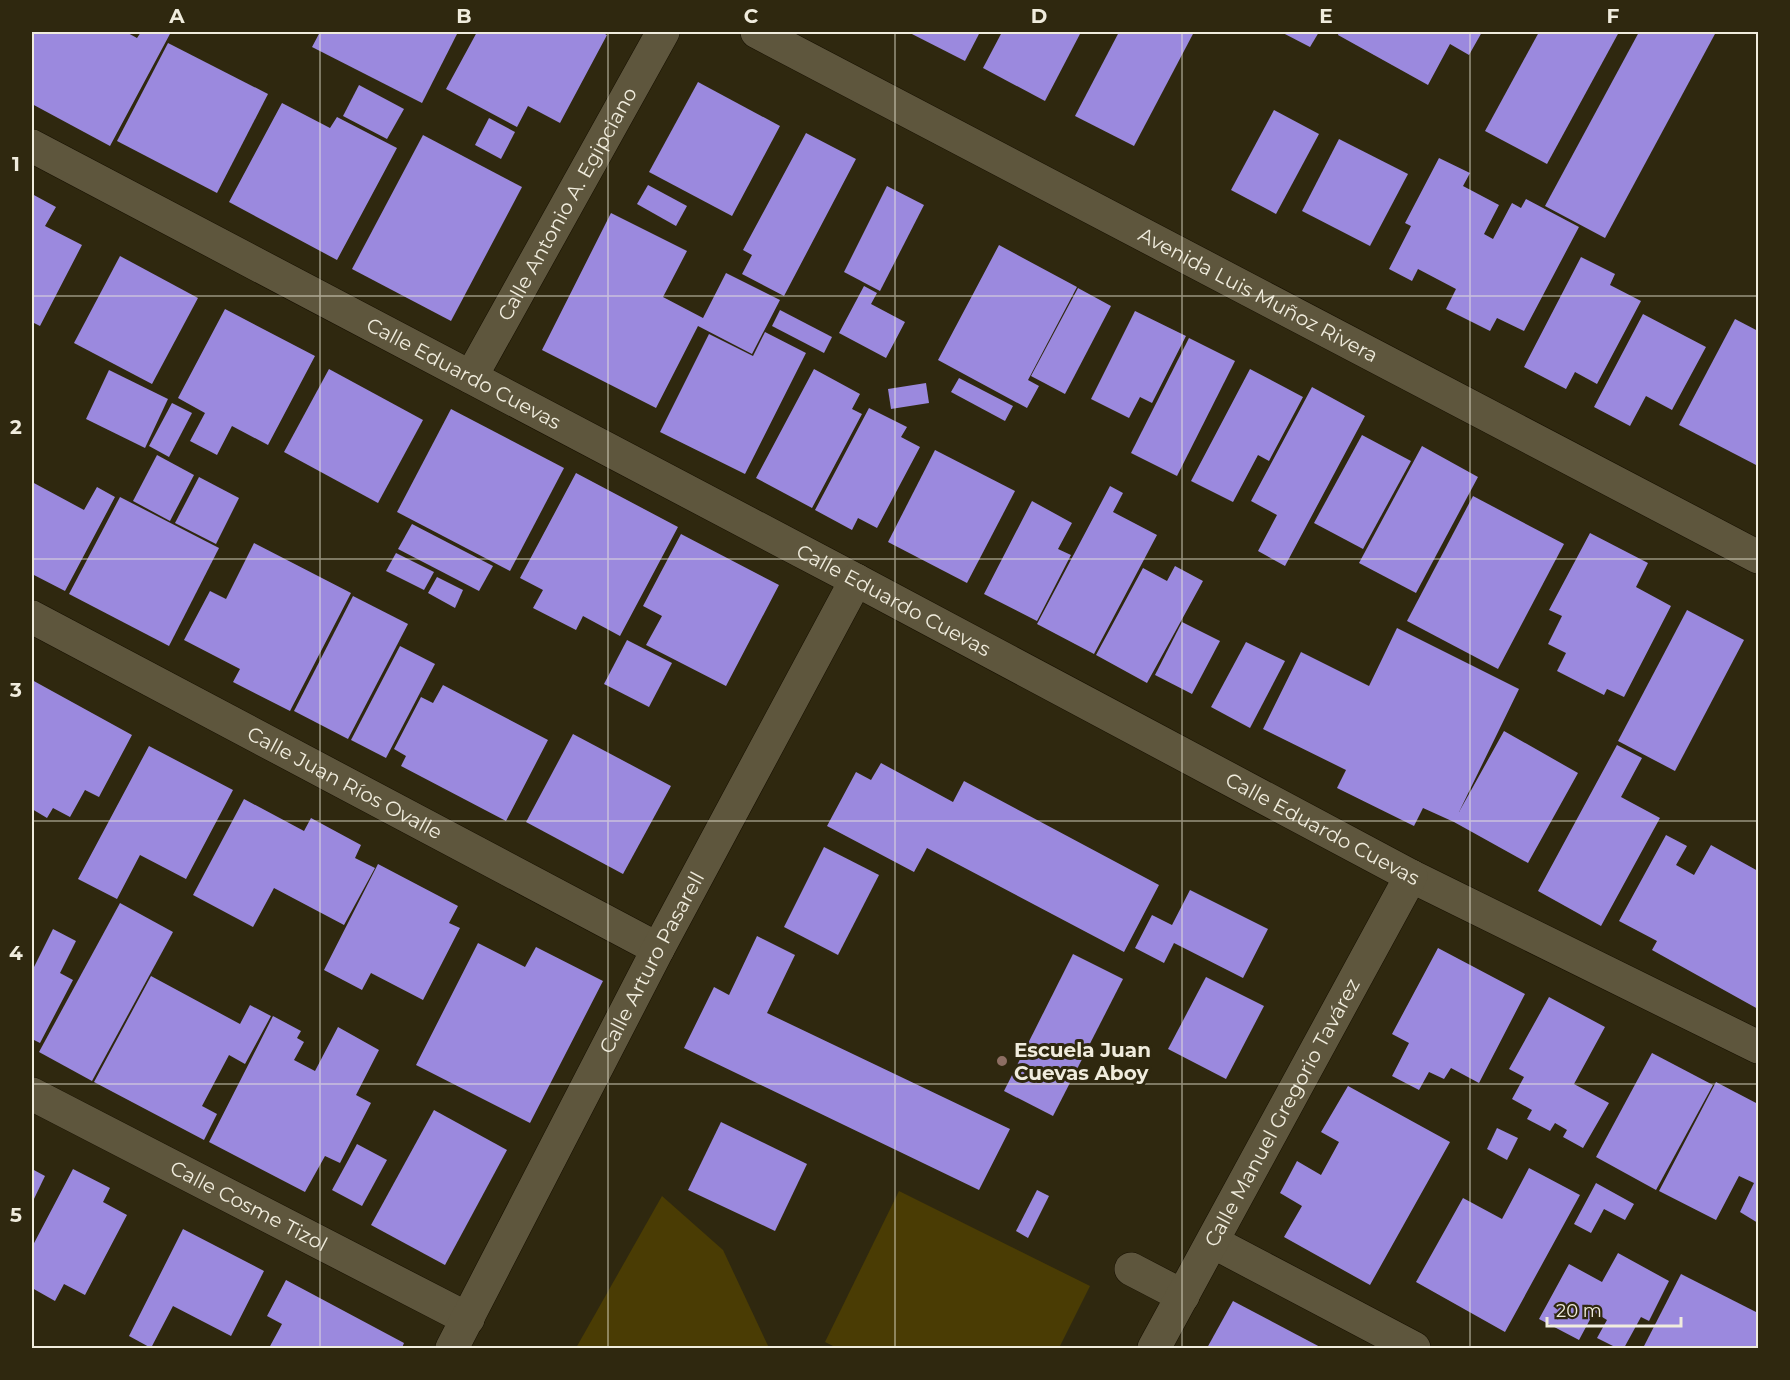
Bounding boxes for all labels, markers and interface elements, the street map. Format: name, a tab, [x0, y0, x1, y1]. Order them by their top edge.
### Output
text: A	[168, 4, 185, 28]
text: B	[456, 4, 472, 28]
text: C	[744, 4, 759, 28]
text: D	[1031, 4, 1047, 28]
text: E	[1319, 4, 1333, 28]
text: F	[1607, 4, 1620, 28]
street label: Calle Antonio A. Egipciano	[493, 83, 642, 325]
text: 1	[12, 152, 20, 176]
street label: Avenida Luis Muñoz Rivera	[1134, 222, 1382, 368]
street label: Calle Eduardo Cuevas	[362, 312, 565, 435]
text: 2	[10, 415, 22, 439]
street label: Calle Eduardo Cuevas	[792, 539, 995, 662]
text: 3	[9, 678, 22, 702]
street label: Calle Juan Ríos Ovalle	[243, 721, 446, 844]
street label: Calle Eduardo Cuevas	[1221, 767, 1424, 890]
street label: Calle Arturo Pasarell	[594, 868, 709, 1058]
text: 4	[9, 941, 23, 965]
street label: Calle Manuel Gregorio Tavárez	[1199, 974, 1365, 1251]
place label: Escuela Juan Cuevas Aboy	[1014, 1038, 1151, 1085]
marker: Escuela Juan Cuevas Aboy	[995, 1054, 1009, 1068]
street label: Calle Cosme Tizol	[166, 1155, 331, 1256]
text: 5	[10, 1203, 22, 1227]
scale bar	[1547, 1290, 1680, 1328]
text: 20 m	[1556, 1300, 1602, 1322]

